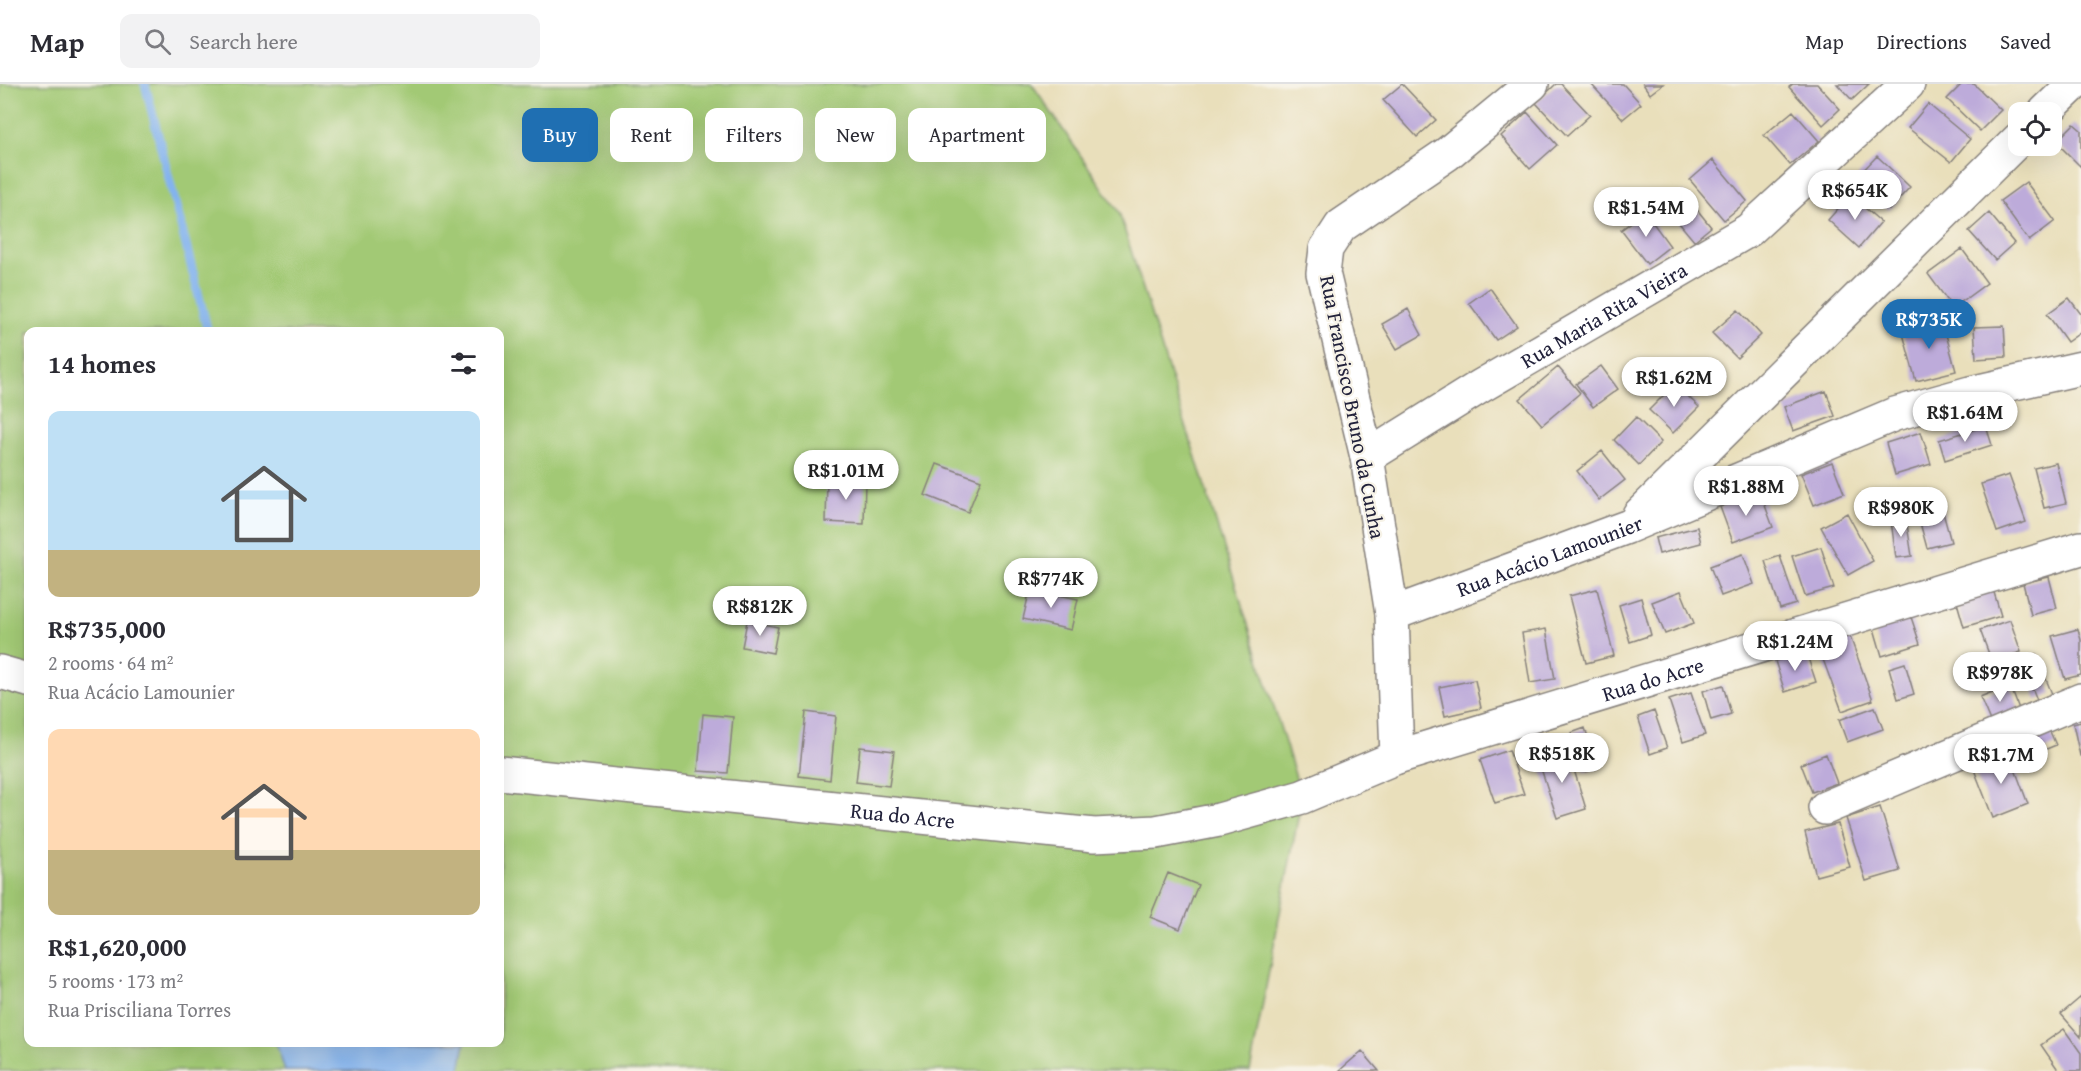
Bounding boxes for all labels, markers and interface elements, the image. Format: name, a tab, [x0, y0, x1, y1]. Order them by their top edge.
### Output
search box	[120, 14, 540, 68]
text: Map	[30, 21, 84, 62]
icon: search	[141, 25, 174, 58]
text: Search here	[189, 25, 298, 57]
text: Map	[1805, 26, 1844, 57]
text: Directions	[1877, 26, 1967, 57]
text: Saved	[2000, 26, 2051, 57]
map controls	[2008, 102, 2062, 156]
button: locate	[2008, 102, 2062, 156]
chip: Buy	[522, 108, 598, 162]
chip: Rent	[610, 108, 693, 162]
chip: Filters	[705, 108, 803, 162]
chip: New	[815, 108, 896, 162]
chip: Apartment	[908, 108, 1046, 162]
pin: R$654K	[1806, 170, 1904, 221]
text: R$654K	[1822, 175, 1888, 204]
pin: R$1.54M	[1591, 187, 1701, 238]
text: R$1.54M	[1608, 192, 1684, 221]
street label: Rua Maria Rita Vieira	[1514, 254, 1693, 375]
street label: Rua Francisco Bruno da Cunha	[1312, 273, 1394, 541]
pin: R$735K	[1880, 299, 1978, 350]
text: R$735K	[1896, 304, 1962, 333]
text: 14 homes	[48, 344, 156, 383]
icon: filters	[447, 347, 480, 380]
pin: R$1.62M	[1619, 357, 1729, 408]
text: R$1.62M	[1636, 362, 1712, 391]
pin: R$1.64M	[1910, 392, 2020, 443]
text: R$1.64M	[1927, 397, 2003, 426]
icon: home	[210, 450, 318, 558]
pin: R$1.01M	[791, 450, 901, 501]
text: R$1.01M	[808, 455, 884, 484]
pin: R$1.88M	[1691, 466, 1801, 517]
text: R$1.88M	[1708, 471, 1784, 500]
pin: R$980K	[1852, 487, 1950, 538]
text: R$980K	[1868, 492, 1934, 521]
street label: Rua Acácio Lamounier	[1452, 507, 1648, 604]
pin: R$774K	[1002, 558, 1100, 609]
text: R$774K	[1018, 563, 1084, 592]
pin: R$812K	[711, 586, 809, 637]
text: R$812K	[727, 591, 793, 620]
text: R$735,000	[48, 609, 166, 648]
pin: R$1.24M	[1740, 621, 1850, 672]
text: R$1.24M	[1757, 626, 1833, 655]
text: 2 rooms · 64 m²	[48, 648, 174, 677]
street label: Rua do Acre	[1598, 649, 1707, 709]
pin: R$978K	[1951, 652, 2049, 703]
text: R$978K	[1967, 657, 2033, 686]
text: Rua Acácio Lamounier	[48, 677, 235, 706]
pin: R$518K	[1513, 733, 1611, 784]
pin: R$1.7M	[1952, 734, 2050, 785]
text: R$518K	[1529, 738, 1595, 767]
text: R$1.7M	[1968, 739, 2034, 768]
icon: home	[210, 768, 318, 876]
street label: Rua do Acre	[849, 794, 957, 836]
text: R$1,620,000	[48, 927, 187, 966]
text: 5 rooms · 173 m²	[48, 966, 183, 995]
text: Rua Prisciliana Torres	[48, 995, 231, 1024]

